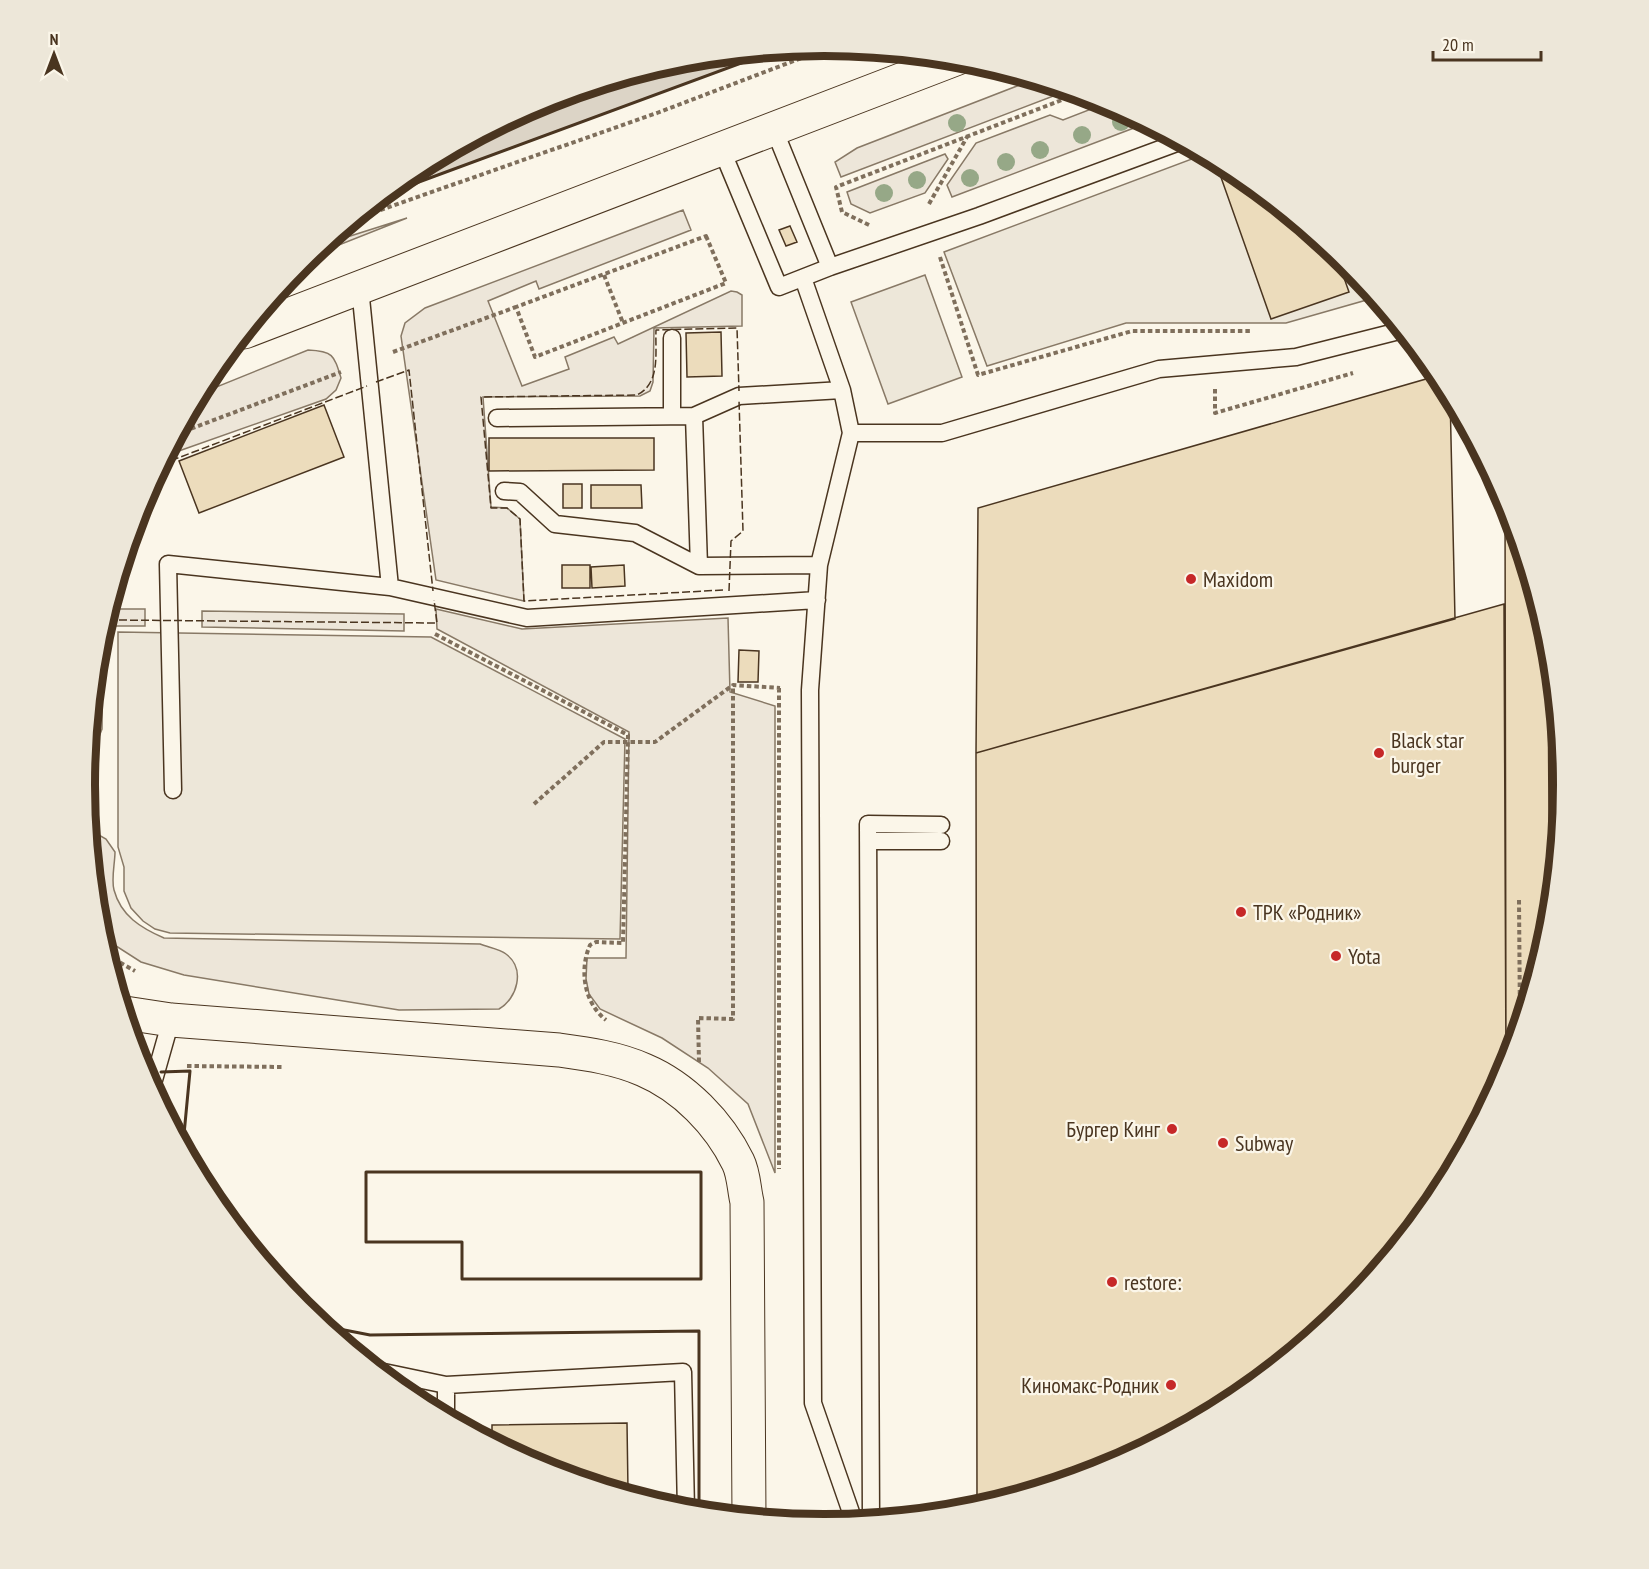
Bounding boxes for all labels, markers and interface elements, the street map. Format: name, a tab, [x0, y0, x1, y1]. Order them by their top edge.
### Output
north arrow	[24, 24, 84, 84]
scale bar	[1433, 24, 1541, 62]
text: N	[50, 29, 58, 49]
text: 20 m	[1442, 33, 1474, 56]
place label: Maxidom	[1203, 565, 1273, 593]
marker: Maxidom	[1184, 572, 1198, 586]
place label: Black star burger	[1391, 726, 1464, 779]
marker: Black star burger	[1372, 746, 1386, 760]
place label: ТРК «Родник»	[1253, 898, 1361, 926]
marker: ТРК «Родник»	[1234, 905, 1248, 919]
place label: Yota	[1348, 942, 1381, 970]
marker: Yota	[1329, 949, 1343, 963]
place label: Бургер Кинг	[1066, 1115, 1160, 1143]
marker: Бургер Кинг	[1165, 1122, 1179, 1136]
place label: Subway	[1235, 1129, 1294, 1157]
marker: Subway	[1216, 1136, 1230, 1150]
place label: restore:	[1124, 1268, 1182, 1296]
marker: restore:	[1105, 1275, 1119, 1289]
place label: Киномакс-Родник	[1021, 1371, 1159, 1399]
marker: Киномакс-Родник	[1164, 1378, 1178, 1392]

